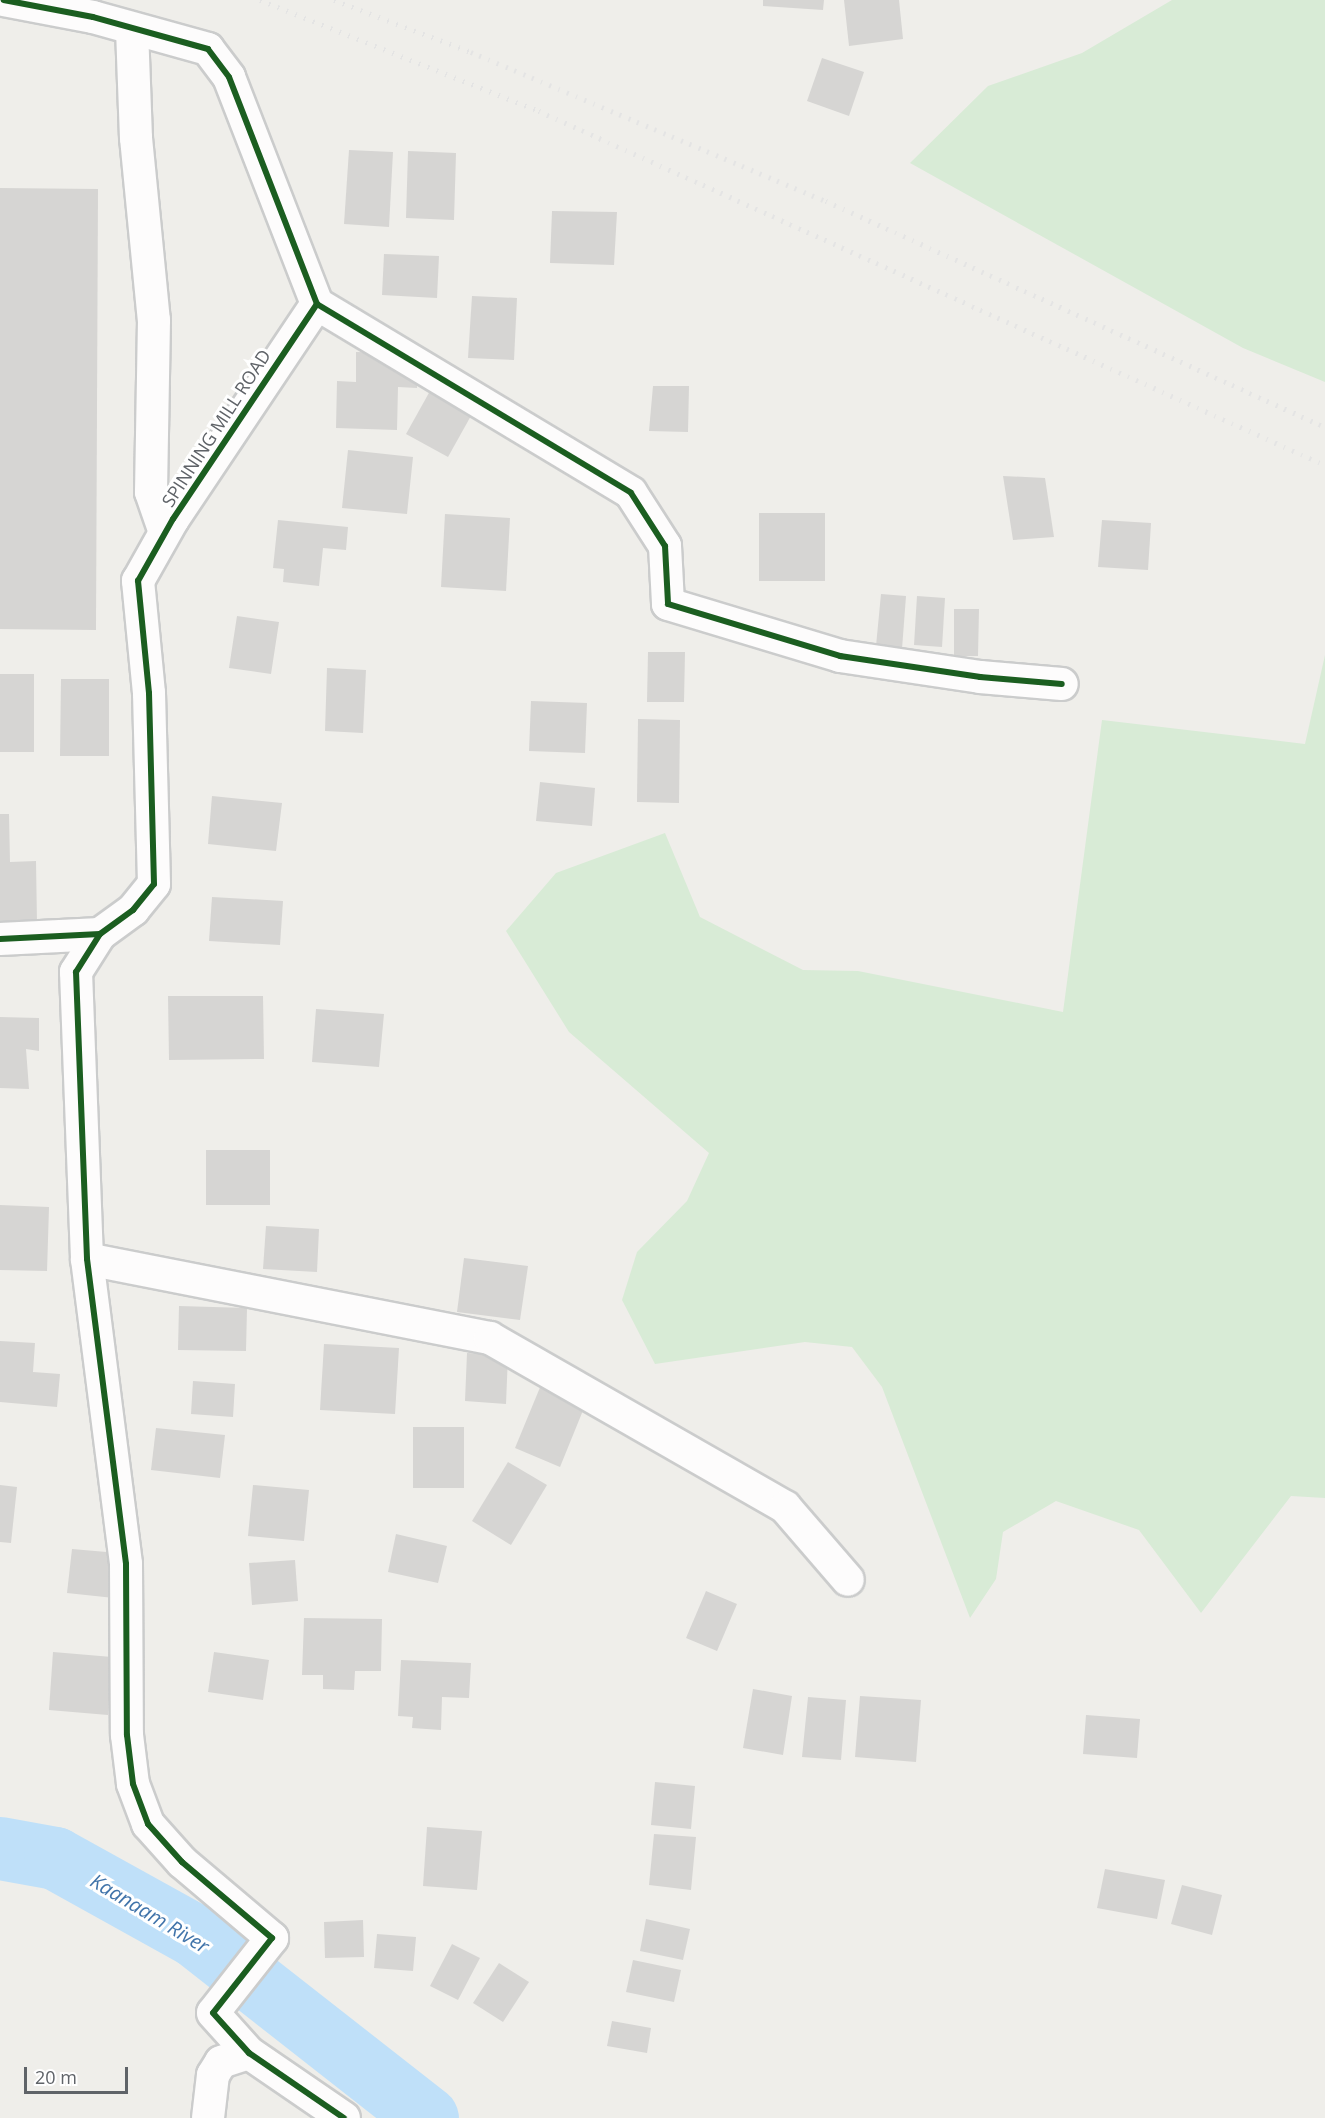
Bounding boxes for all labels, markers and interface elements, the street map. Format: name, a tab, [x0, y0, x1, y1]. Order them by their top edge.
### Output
street label: SPINNING MILL ROAD	[157, 345, 275, 511]
water label: Kaanaam River	[86, 1868, 214, 1958]
scale bar	[27, 2055, 130, 2093]
text: 20 m	[35, 2065, 77, 2089]

